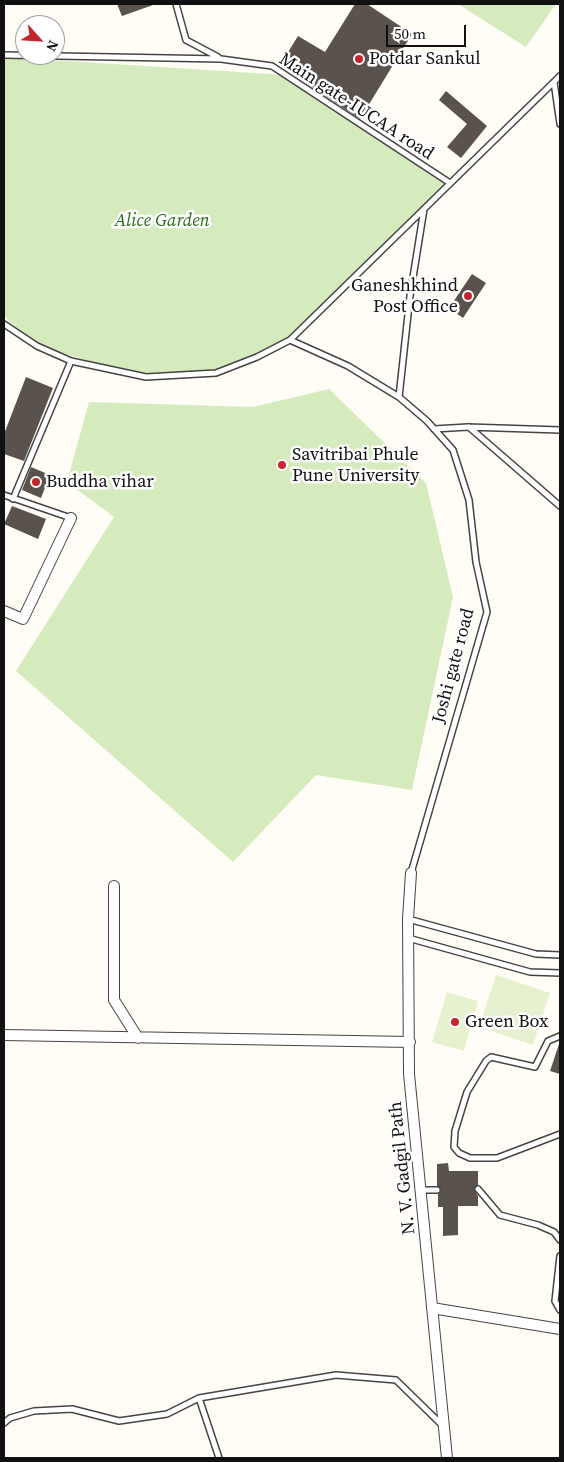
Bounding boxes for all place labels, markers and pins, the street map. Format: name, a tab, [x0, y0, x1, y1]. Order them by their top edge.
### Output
place label: Potdar Sankul	[369, 48, 481, 70]
marker: Potdar Sankul	[353, 53, 365, 65]
place label: Ganeshkhind Post Office	[351, 275, 458, 318]
marker: Ganeshkhind Post Office	[462, 290, 474, 302]
place label: Savitribai Phule Pune University	[292, 444, 420, 486]
marker: Savitribai Phule Pune University	[276, 459, 288, 471]
place label: Buddha vihar	[46, 471, 154, 493]
marker: Buddha vihar	[30, 476, 42, 488]
place label: Green Box	[465, 1011, 548, 1033]
marker: Green Box	[449, 1016, 461, 1028]

